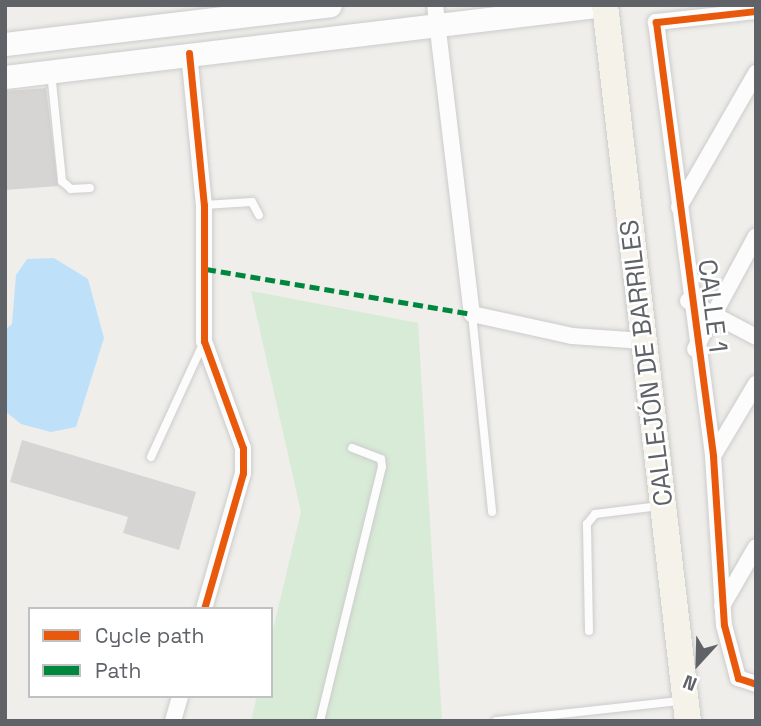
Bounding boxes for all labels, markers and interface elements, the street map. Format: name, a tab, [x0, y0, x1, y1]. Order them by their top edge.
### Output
street label: CALLEJÓN DE BARRILES	[614, 218, 680, 508]
street label: CALLE 1	[691, 258, 733, 354]
legend	[28, 607, 273, 698]
text: Cycle path	[95, 622, 204, 649]
north arrow	[663, 628, 733, 698]
text: Path	[95, 657, 141, 684]
text: N	[679, 669, 701, 697]

